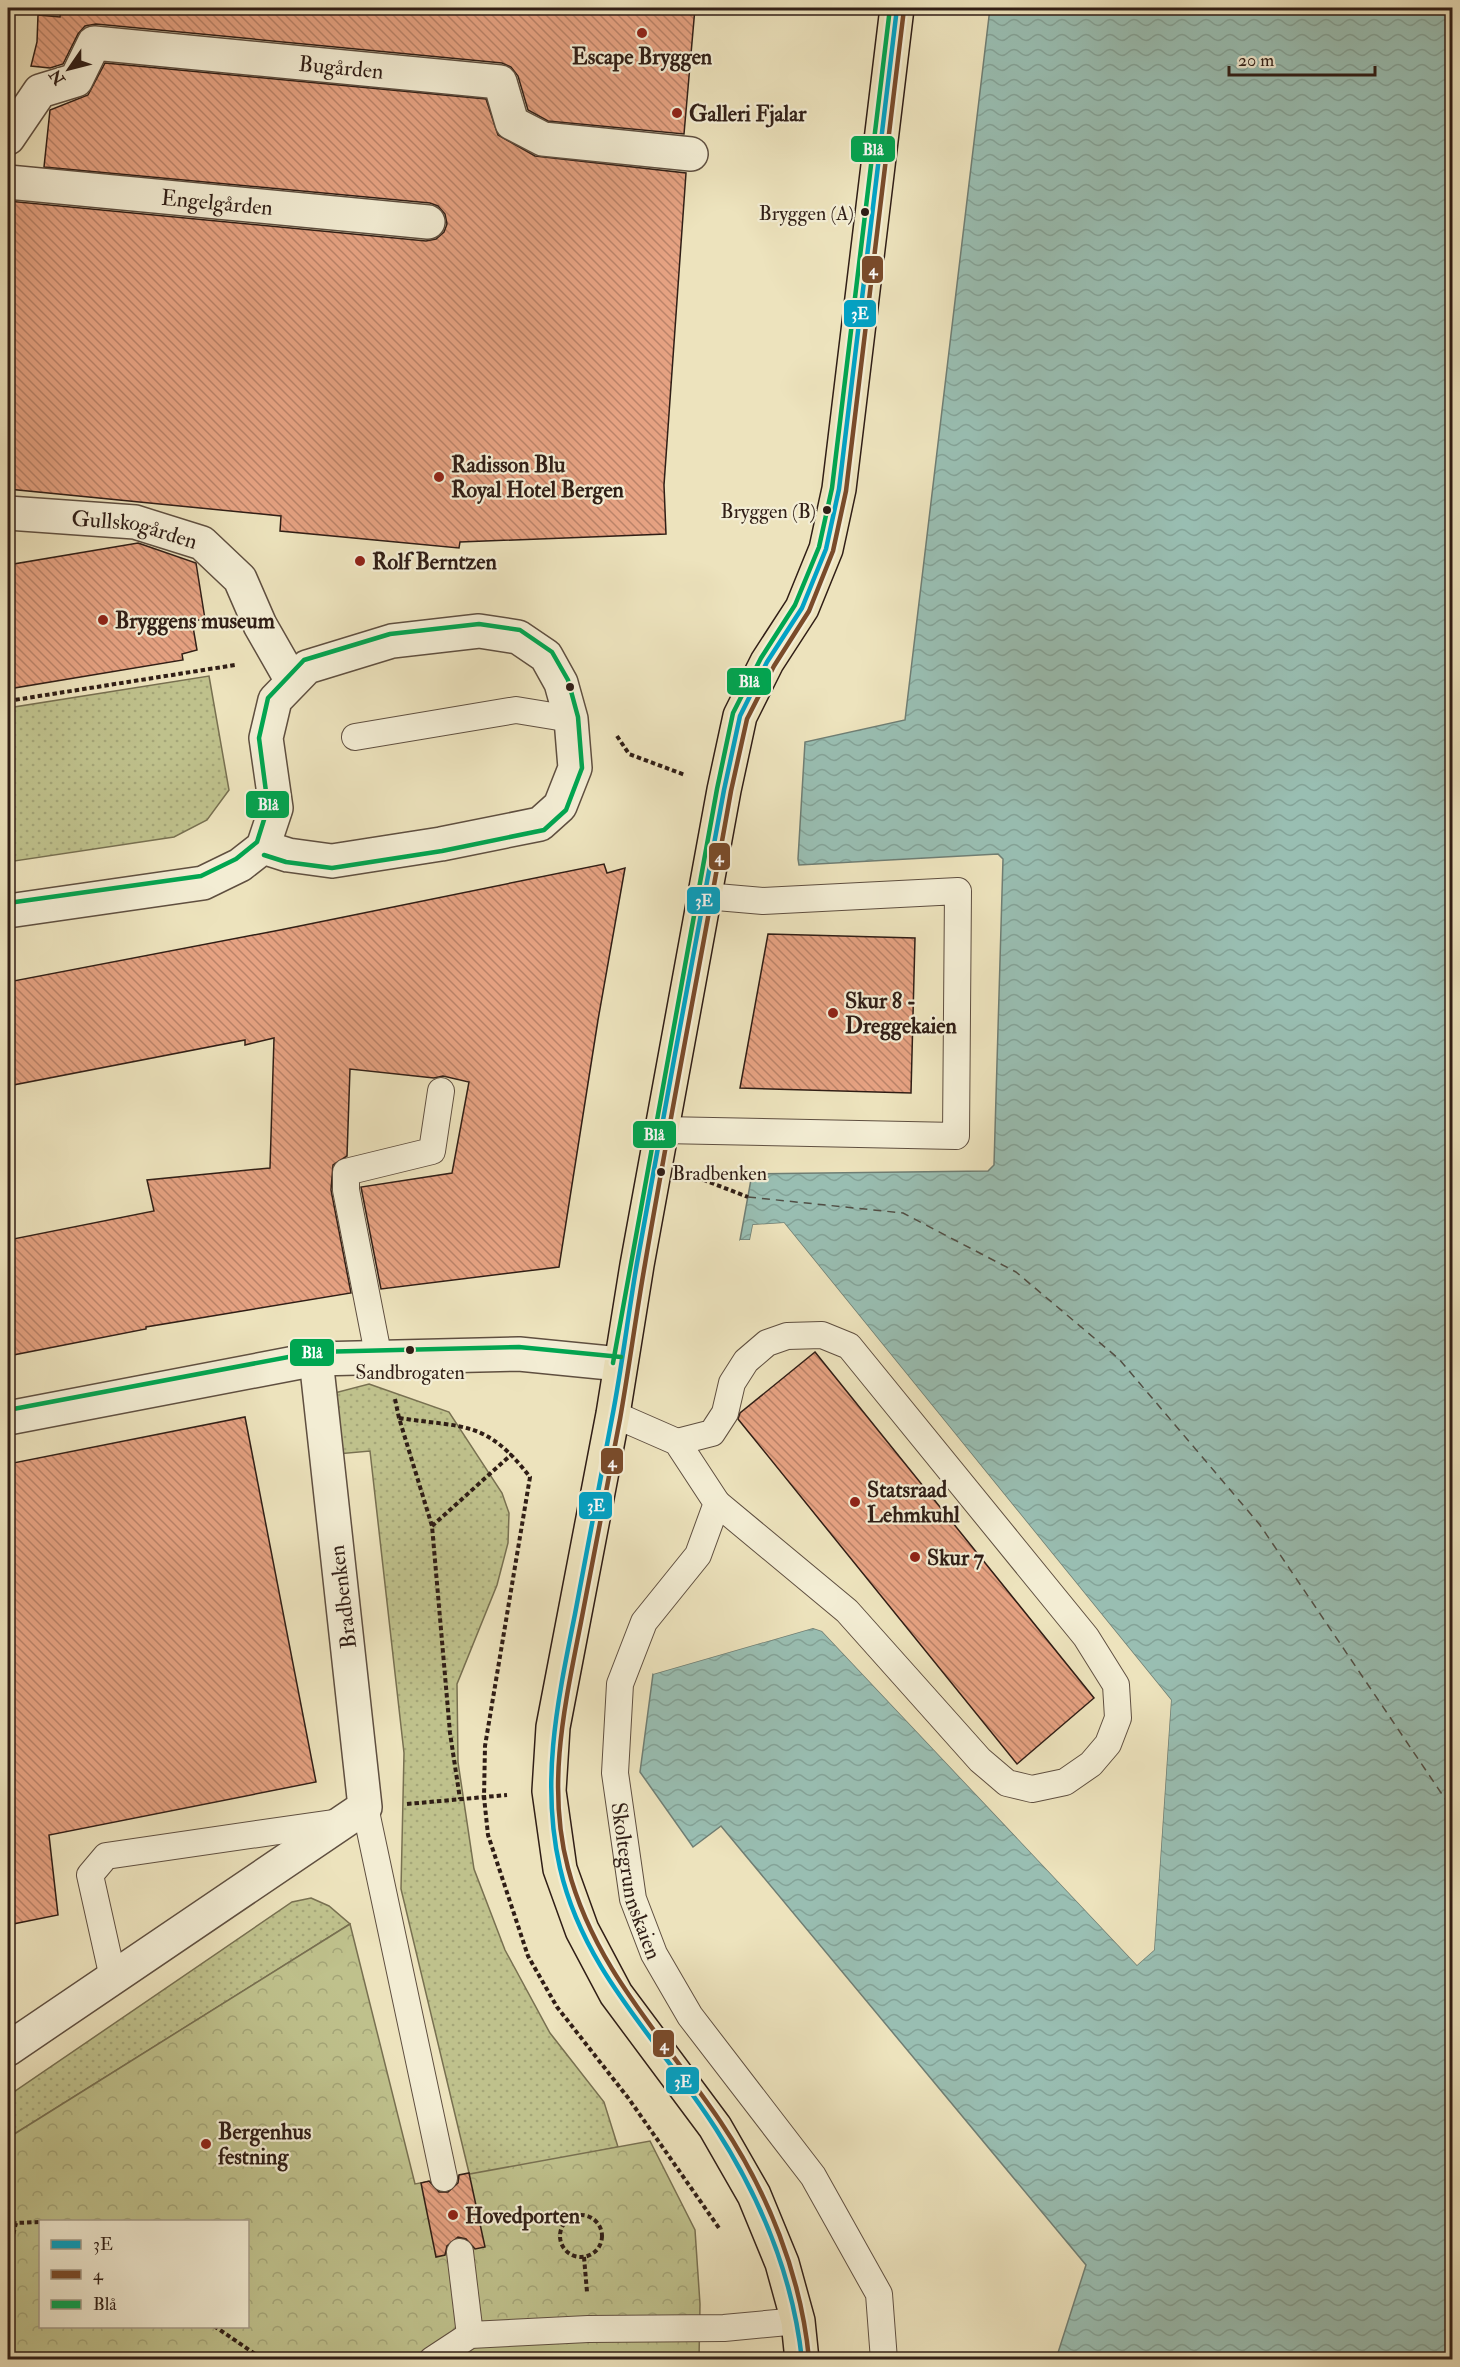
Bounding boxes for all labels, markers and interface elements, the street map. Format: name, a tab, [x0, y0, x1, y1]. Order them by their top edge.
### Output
marker: Escape Bryggen	[635, 26, 649, 40]
north arrow	[39, 39, 99, 99]
scale bar	[1229, 39, 1374, 77]
place label: Escape Bryggen	[572, 43, 713, 72]
text: 20 m	[1238, 49, 1274, 72]
street label: Bugården	[297, 50, 385, 86]
text: N	[45, 65, 70, 89]
place label: Galleri Fjalar	[689, 100, 807, 128]
marker: Galleri Fjalar	[670, 106, 684, 120]
line badge: Blå	[850, 135, 896, 163]
text: Blå	[862, 140, 884, 160]
street label: Engelgården	[160, 184, 274, 222]
place label: Bryggen (A)	[759, 201, 854, 226]
marker: Bryggen (A)	[859, 206, 871, 218]
line badge: 4	[861, 255, 884, 284]
text: 4	[868, 260, 879, 280]
line badge: 3E	[843, 299, 877, 328]
text: 3E	[851, 304, 869, 324]
place label: Radisson Blu Royal Hotel Bergen	[451, 451, 625, 505]
marker: Radisson Blu Royal Hotel Bergen	[432, 470, 446, 484]
place label: Bryggen (B)	[720, 499, 816, 524]
marker: Bryggen (B)	[821, 504, 833, 516]
street label: Gullskogården	[70, 505, 201, 556]
place label: Rolf Berntzen	[372, 548, 497, 576]
marker: Rolf Berntzen	[353, 554, 367, 568]
place label: Bryggens museum	[115, 607, 276, 636]
marker: Bryggens museum	[96, 613, 110, 627]
line badge: Blå	[726, 667, 772, 696]
text: Blå	[738, 672, 760, 692]
unlabelled marker	[564, 681, 576, 693]
line badge: Blå	[245, 790, 290, 819]
text: Blå	[257, 795, 279, 815]
line badge: 4	[708, 842, 731, 871]
text: 4	[714, 847, 725, 867]
line badge: 3E	[686, 886, 721, 915]
text: 3E	[695, 891, 713, 911]
place label: Skur 8 - Dreggekaien	[845, 987, 957, 1041]
marker: Skur 8 - Dreggekaien	[826, 1006, 840, 1020]
line badge: Blå	[632, 1120, 677, 1149]
text: Blå	[643, 1125, 665, 1145]
place label: Bradbenken	[672, 1161, 767, 1186]
marker: Bradbenken	[655, 1166, 667, 1178]
line badge: Blå	[289, 1338, 335, 1367]
text: Blå	[301, 1343, 323, 1363]
marker: Sandbrogaten	[404, 1344, 416, 1356]
place label: Sandbrogaten	[355, 1360, 465, 1385]
line badge: 4	[600, 1447, 624, 1475]
text: 4	[607, 1452, 618, 1472]
place label: Statsraad Lehmkuhl	[867, 1476, 960, 1529]
line badge: 3E	[578, 1491, 613, 1520]
marker: Statsraad Lehmkuhl	[848, 1495, 862, 1509]
text: 3E	[587, 1496, 605, 1516]
street label: Bradbenken	[323, 1543, 363, 1650]
place label: Skur 7	[927, 1544, 985, 1572]
marker: Skur 7	[908, 1550, 922, 1564]
street label: Skoltegrunnskaien	[604, 1800, 668, 1964]
line badge: 4	[652, 2029, 675, 2058]
text: 4	[659, 2035, 670, 2055]
line badge: 3E	[665, 2066, 700, 2095]
text: 3E	[674, 2072, 692, 2092]
place label: Bergenhus festning	[218, 2118, 312, 2172]
marker: Bergenhus festning	[199, 2137, 213, 2151]
place label: Hovedporten	[465, 2202, 581, 2231]
marker: Hovedporten	[446, 2208, 460, 2222]
legend	[39, 2220, 249, 2328]
text: 3E	[93, 2233, 113, 2256]
text: 4	[93, 2263, 104, 2286]
text: Blå	[93, 2293, 117, 2316]

